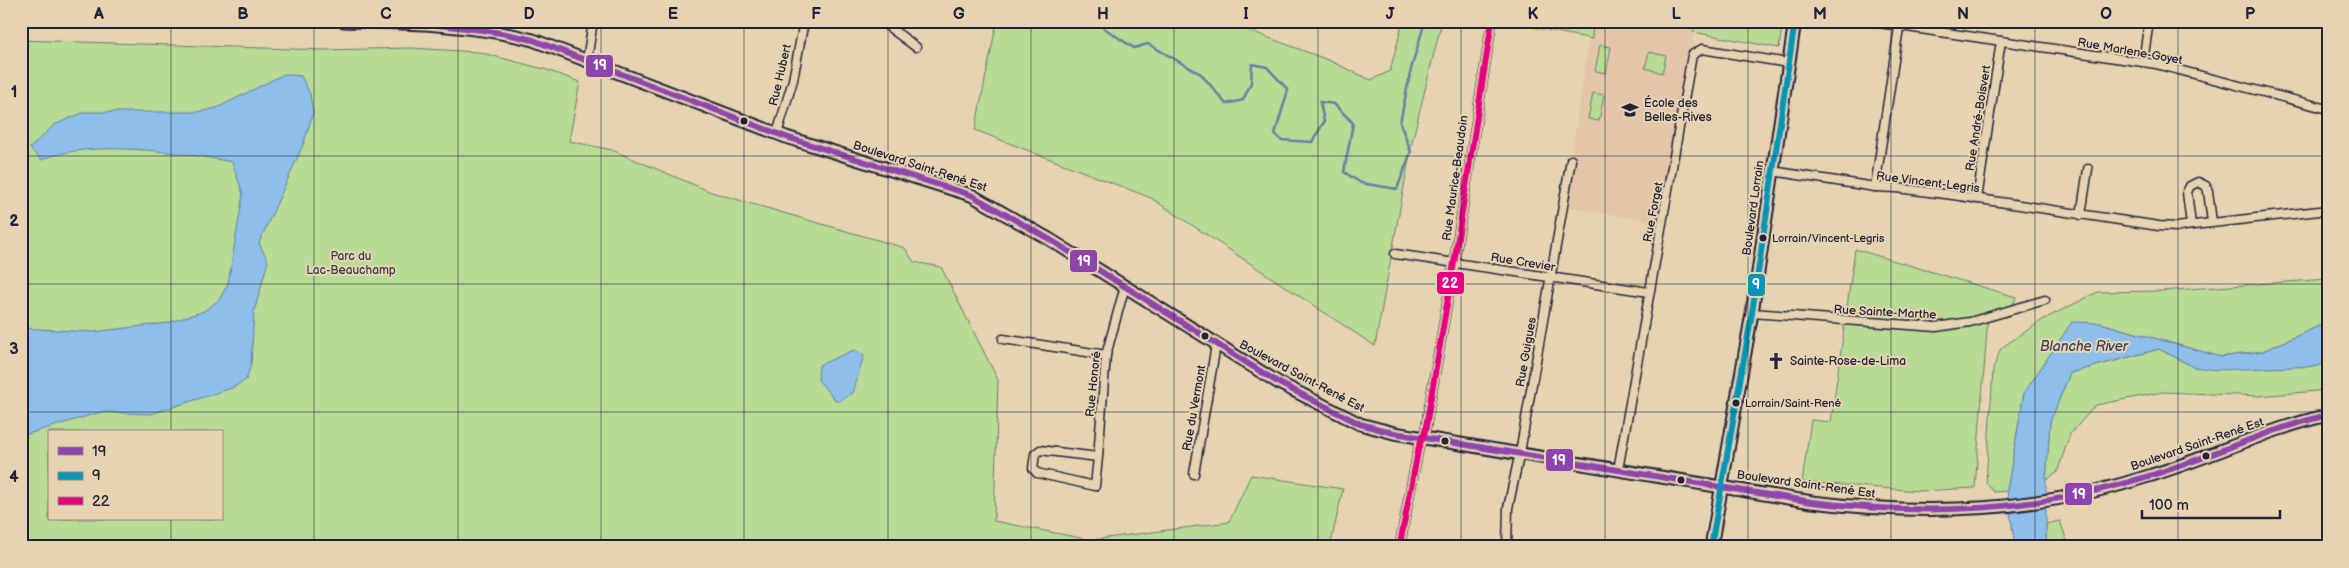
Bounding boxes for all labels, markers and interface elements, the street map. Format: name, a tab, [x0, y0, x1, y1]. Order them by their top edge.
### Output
text: A	[93, 5, 104, 24]
text: B	[237, 5, 249, 24]
text: C	[380, 5, 392, 24]
text: D	[523, 5, 535, 24]
text: E	[668, 5, 678, 24]
text: F	[811, 5, 821, 24]
text: G	[953, 5, 965, 24]
text: H	[1097, 5, 1109, 24]
text: I	[1243, 5, 1249, 24]
text: J	[1386, 5, 1395, 24]
text: K	[1528, 5, 1539, 24]
text: L	[1671, 5, 1681, 24]
text: M	[1813, 5, 1827, 24]
text: N	[1957, 5, 1969, 24]
text: O	[2100, 5, 2112, 24]
text: P	[2245, 5, 2255, 24]
street label: Rue Marlene-Goyet	[2076, 35, 2184, 68]
street label: Rue Hubert	[766, 42, 795, 108]
line badge: 19	[585, 54, 614, 78]
text: 19	[593, 57, 607, 74]
street label: Rue André-Boisvert	[1963, 64, 1994, 172]
text: 1	[11, 83, 17, 102]
place label: École des Belles-Rives	[1644, 95, 1712, 125]
school or university icon: École des Belles-Rives	[1620, 100, 1640, 120]
street label: Rue Maurice-Beaudoin	[1439, 114, 1472, 242]
unlabelled marker	[739, 116, 749, 126]
street label: Boulevard Saint-René Est	[851, 138, 989, 195]
street label: Boulevard Lorrain	[1739, 159, 1768, 257]
street label: Rue Vincent-Legris	[1875, 169, 1981, 196]
street label: Rue Forget	[1640, 180, 1667, 243]
text: 2	[9, 212, 19, 231]
place label: Lorrain/Vincent-Legris	[1772, 232, 1885, 245]
marker: Lorrain/Vincent-Legris	[1758, 233, 1768, 243]
park label: Parc du Lac-Beauchamp	[306, 249, 396, 278]
line badge: 19	[1069, 249, 1098, 273]
street label: Rue Crevier	[1490, 250, 1557, 275]
text: 19	[1077, 253, 1091, 270]
line badge: 22	[1436, 271, 1465, 295]
line badge: 9	[1747, 273, 1766, 297]
text: 22	[1442, 275, 1459, 292]
text: 9	[1752, 276, 1760, 293]
street label: Rue Sainte-Marthe	[1833, 302, 1937, 323]
street label: Rue Guigues	[1513, 316, 1540, 388]
unlabelled marker	[1200, 331, 1210, 341]
street label: Boulevard Saint-René Est	[1237, 337, 1367, 416]
water label: Blanche River	[2040, 338, 2129, 355]
text: 3	[9, 340, 19, 359]
street label: Rue Honoré	[1083, 350, 1104, 418]
church icon: Sainte-Rose-de-Lima	[1766, 351, 1786, 371]
place label: Sainte-Rose-de-Lima	[1790, 354, 1906, 369]
street label: Rue du Vermont	[1180, 364, 1209, 452]
place label: Lorrain/Saint-René	[1745, 397, 1842, 410]
marker: Lorrain/Saint-René	[1731, 398, 1741, 408]
street label: Boulevard Saint-René Est	[2129, 415, 2266, 474]
legend	[48, 430, 222, 520]
unlabelled marker	[1440, 436, 1450, 446]
text: 19	[92, 442, 106, 461]
line badge: 19	[1545, 448, 1574, 472]
unlabelled marker	[2201, 451, 2211, 461]
text: 19	[1552, 452, 1566, 469]
text: 9	[92, 466, 101, 485]
street label: Boulevard Saint-René Est	[1736, 467, 1876, 502]
text: 4	[9, 468, 19, 487]
unlabelled marker	[1676, 475, 1686, 485]
line badge: 19	[2064, 482, 2093, 506]
text: 19	[2072, 486, 2086, 503]
scale bar	[2142, 488, 2279, 520]
text: 22	[92, 492, 110, 511]
text: 100 m	[2149, 496, 2189, 515]

